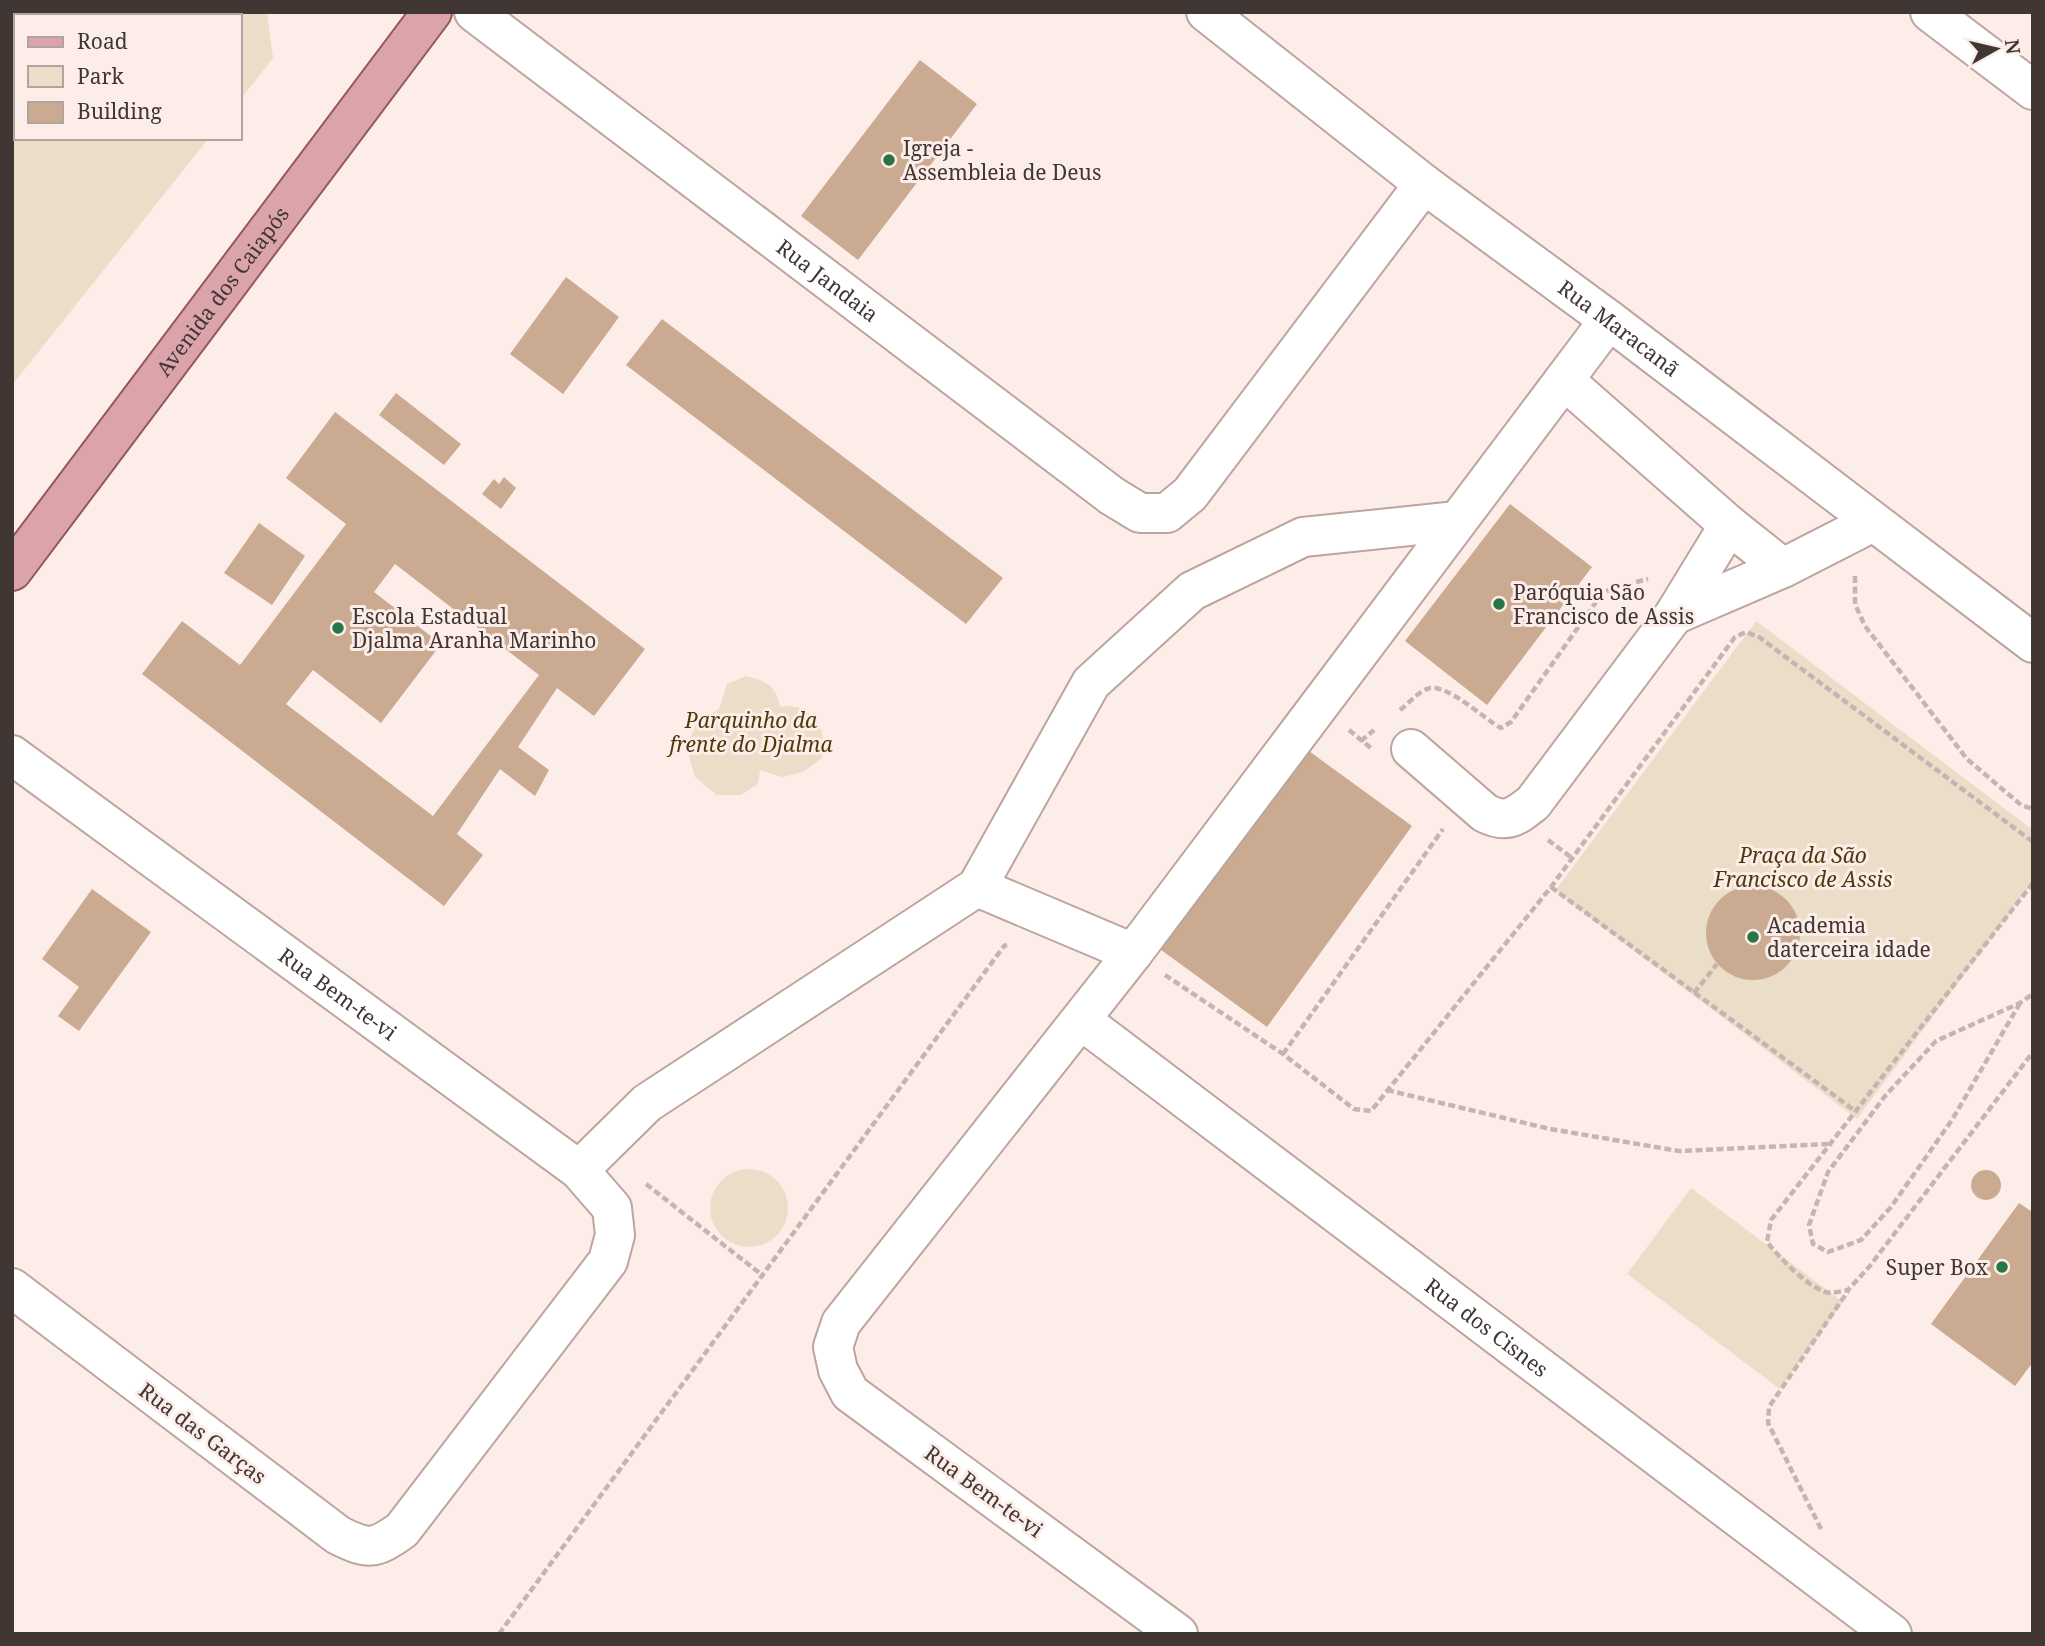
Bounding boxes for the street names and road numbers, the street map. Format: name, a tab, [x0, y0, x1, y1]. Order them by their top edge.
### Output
street label: Avenida dos Caiapós	[149, 201, 295, 382]
street label: Rua Jandaia	[771, 233, 884, 328]
street label: Rua Maracanã	[1553, 273, 1685, 383]
street label: Rua Bem-te-vi	[273, 941, 403, 1046]
street label: Rua dos Cisnes	[1419, 1271, 1554, 1383]
street label: Rua das Garças	[134, 1376, 272, 1490]
street label: Rua Bem-te-vi	[919, 1439, 1049, 1544]

